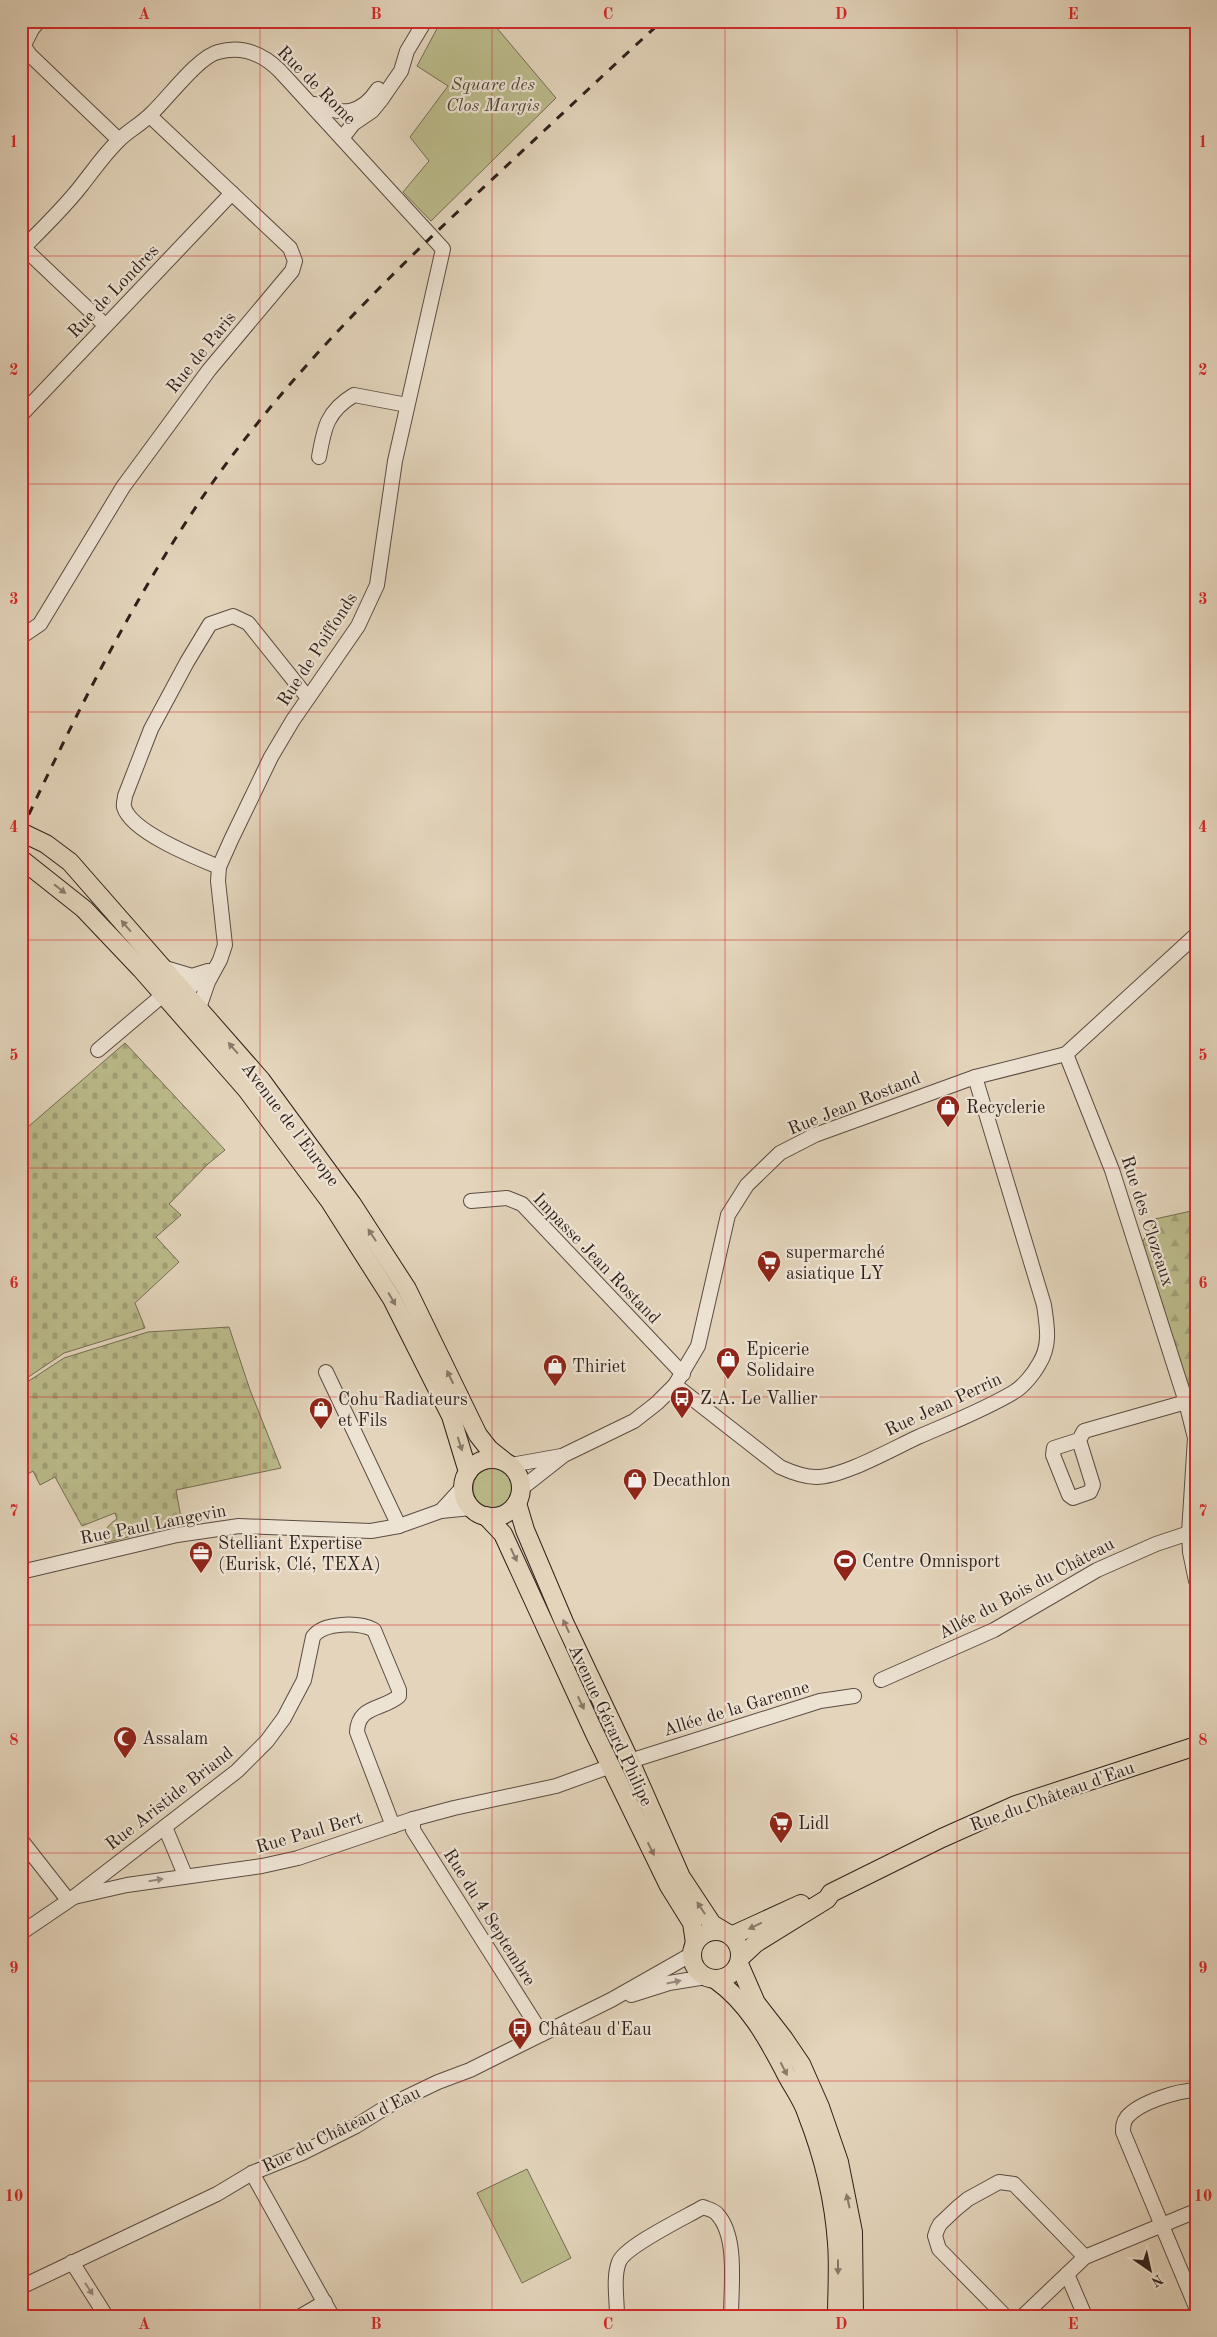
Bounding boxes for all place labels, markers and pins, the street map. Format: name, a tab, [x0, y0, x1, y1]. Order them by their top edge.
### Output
shop icon: Recyclerie	[935, 1094, 961, 1128]
place label: Recyclerie	[966, 1099, 1045, 1117]
place label: supermarché asiatique LY	[786, 1244, 885, 1283]
supermarket icon: supermarché asiatique LY	[756, 1249, 782, 1283]
place label: Epicerie Solidaire	[746, 1341, 815, 1380]
shop icon: Epicerie Solidaire	[715, 1346, 741, 1380]
shop icon: Thiriet	[542, 1353, 568, 1387]
place label: Thiriet	[572, 1358, 626, 1376]
bus stop icon: Z.A. Le Vallier	[669, 1385, 695, 1419]
place label: Z.A. Le Vallier	[700, 1390, 818, 1408]
place label: Cohu Radiateurs et Fils	[338, 1391, 468, 1430]
shop icon: Cohu Radiateurs et Fils	[308, 1396, 334, 1430]
shop icon: Decathlon	[622, 1467, 648, 1501]
place label: Decathlon	[652, 1472, 731, 1490]
place label: Stelliant Expertise (Eurisk, Clé, TEXA)	[218, 1535, 381, 1574]
office icon: Stelliant Expertise (Eurisk, Clé, TEXA)	[188, 1540, 214, 1574]
sports icon: Centre Omnisport	[832, 1548, 858, 1582]
place label: Centre Omnisport	[862, 1553, 1000, 1571]
mosque icon: Assalam	[112, 1725, 138, 1759]
place label: Assalam	[142, 1730, 208, 1748]
supermarket icon: Lidl	[768, 1810, 794, 1844]
place label: Lidl	[798, 1815, 829, 1833]
bus stop icon: Château d'Eau	[507, 2016, 533, 2050]
place label: Château d'Eau	[538, 2021, 652, 2039]

